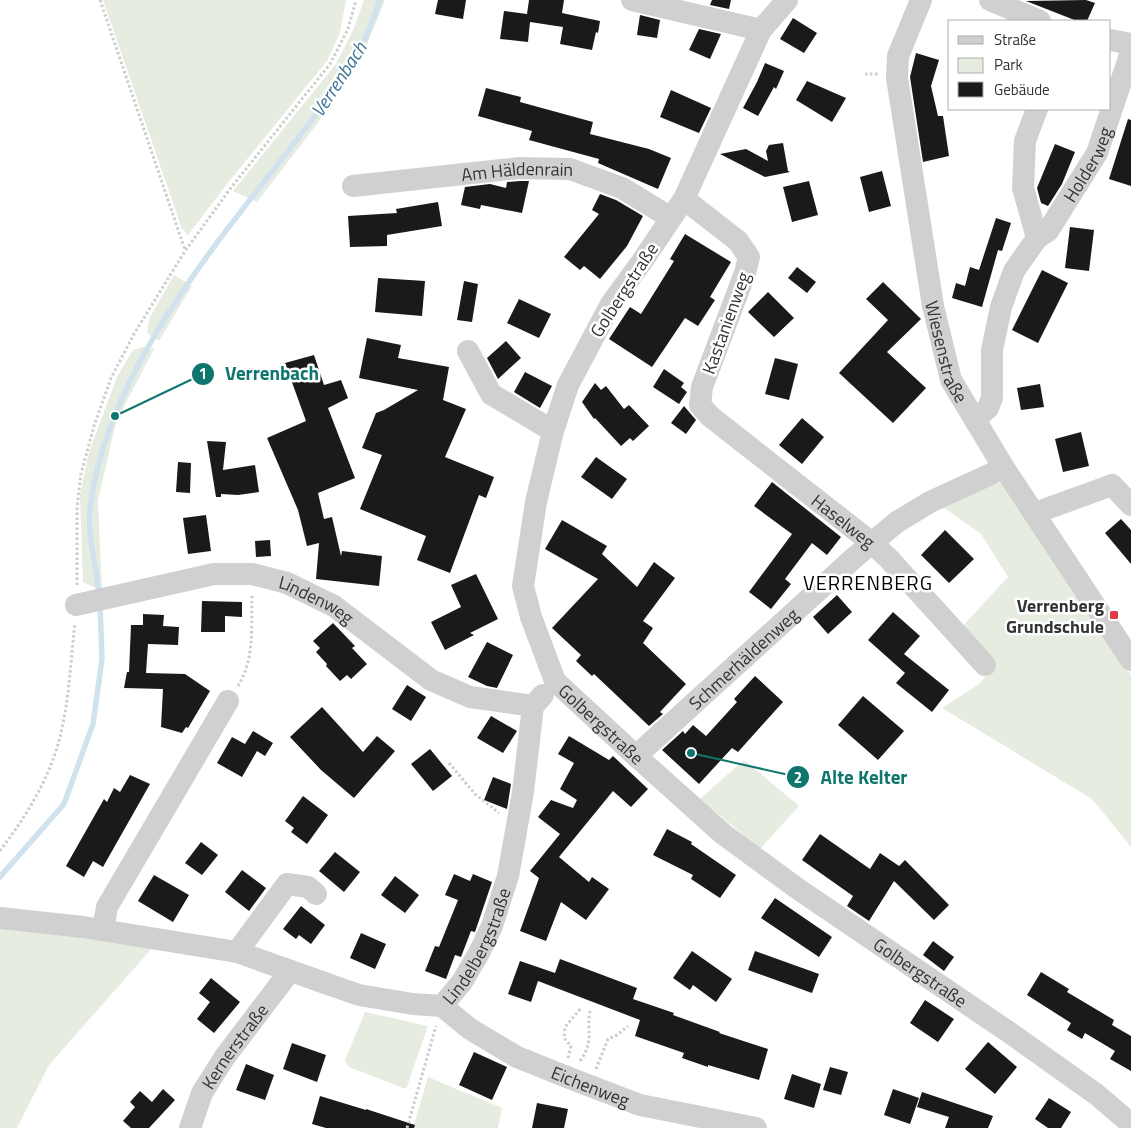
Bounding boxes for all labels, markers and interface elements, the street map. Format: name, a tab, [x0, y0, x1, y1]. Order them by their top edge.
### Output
legend	[948, 20, 1111, 110]
text: Straße	[994, 28, 1036, 51]
water label: Verrenbach	[303, 35, 374, 122]
text: Park	[994, 53, 1023, 76]
text: Gebäude	[994, 78, 1050, 101]
street label: Holderweg	[1056, 123, 1118, 207]
street label: Am Häldenrain	[460, 154, 573, 188]
street label: Golbergstraße	[583, 237, 665, 343]
street label: Kastanienweg	[695, 268, 757, 378]
street label: Wiesenstraße	[919, 298, 975, 408]
callout: Verrenbach	[190, 357, 329, 391]
text: Verrenbach	[225, 358, 319, 387]
text: 1	[199, 362, 207, 385]
street label: Haselweg	[806, 487, 881, 555]
district label: VERRENBERG	[803, 567, 933, 598]
street label: Lindenweg	[276, 568, 360, 630]
place label: Verrenberg Grundschule	[1006, 592, 1104, 640]
street label: Schmerhäldenweg	[682, 601, 804, 716]
marker: Verrenberg Grundschule	[1108, 609, 1120, 621]
street label: Golbergstraße	[553, 677, 650, 771]
callout: Alte Kelter	[785, 760, 917, 794]
text: Alte Kelter	[821, 762, 907, 791]
text: 2	[794, 766, 802, 789]
street label: Lindelbergstraße	[435, 884, 517, 1010]
street label: Golbergstraße	[868, 931, 973, 1014]
street label: Kernerstraße	[194, 998, 274, 1094]
street label: Eichenweg	[547, 1059, 634, 1113]

